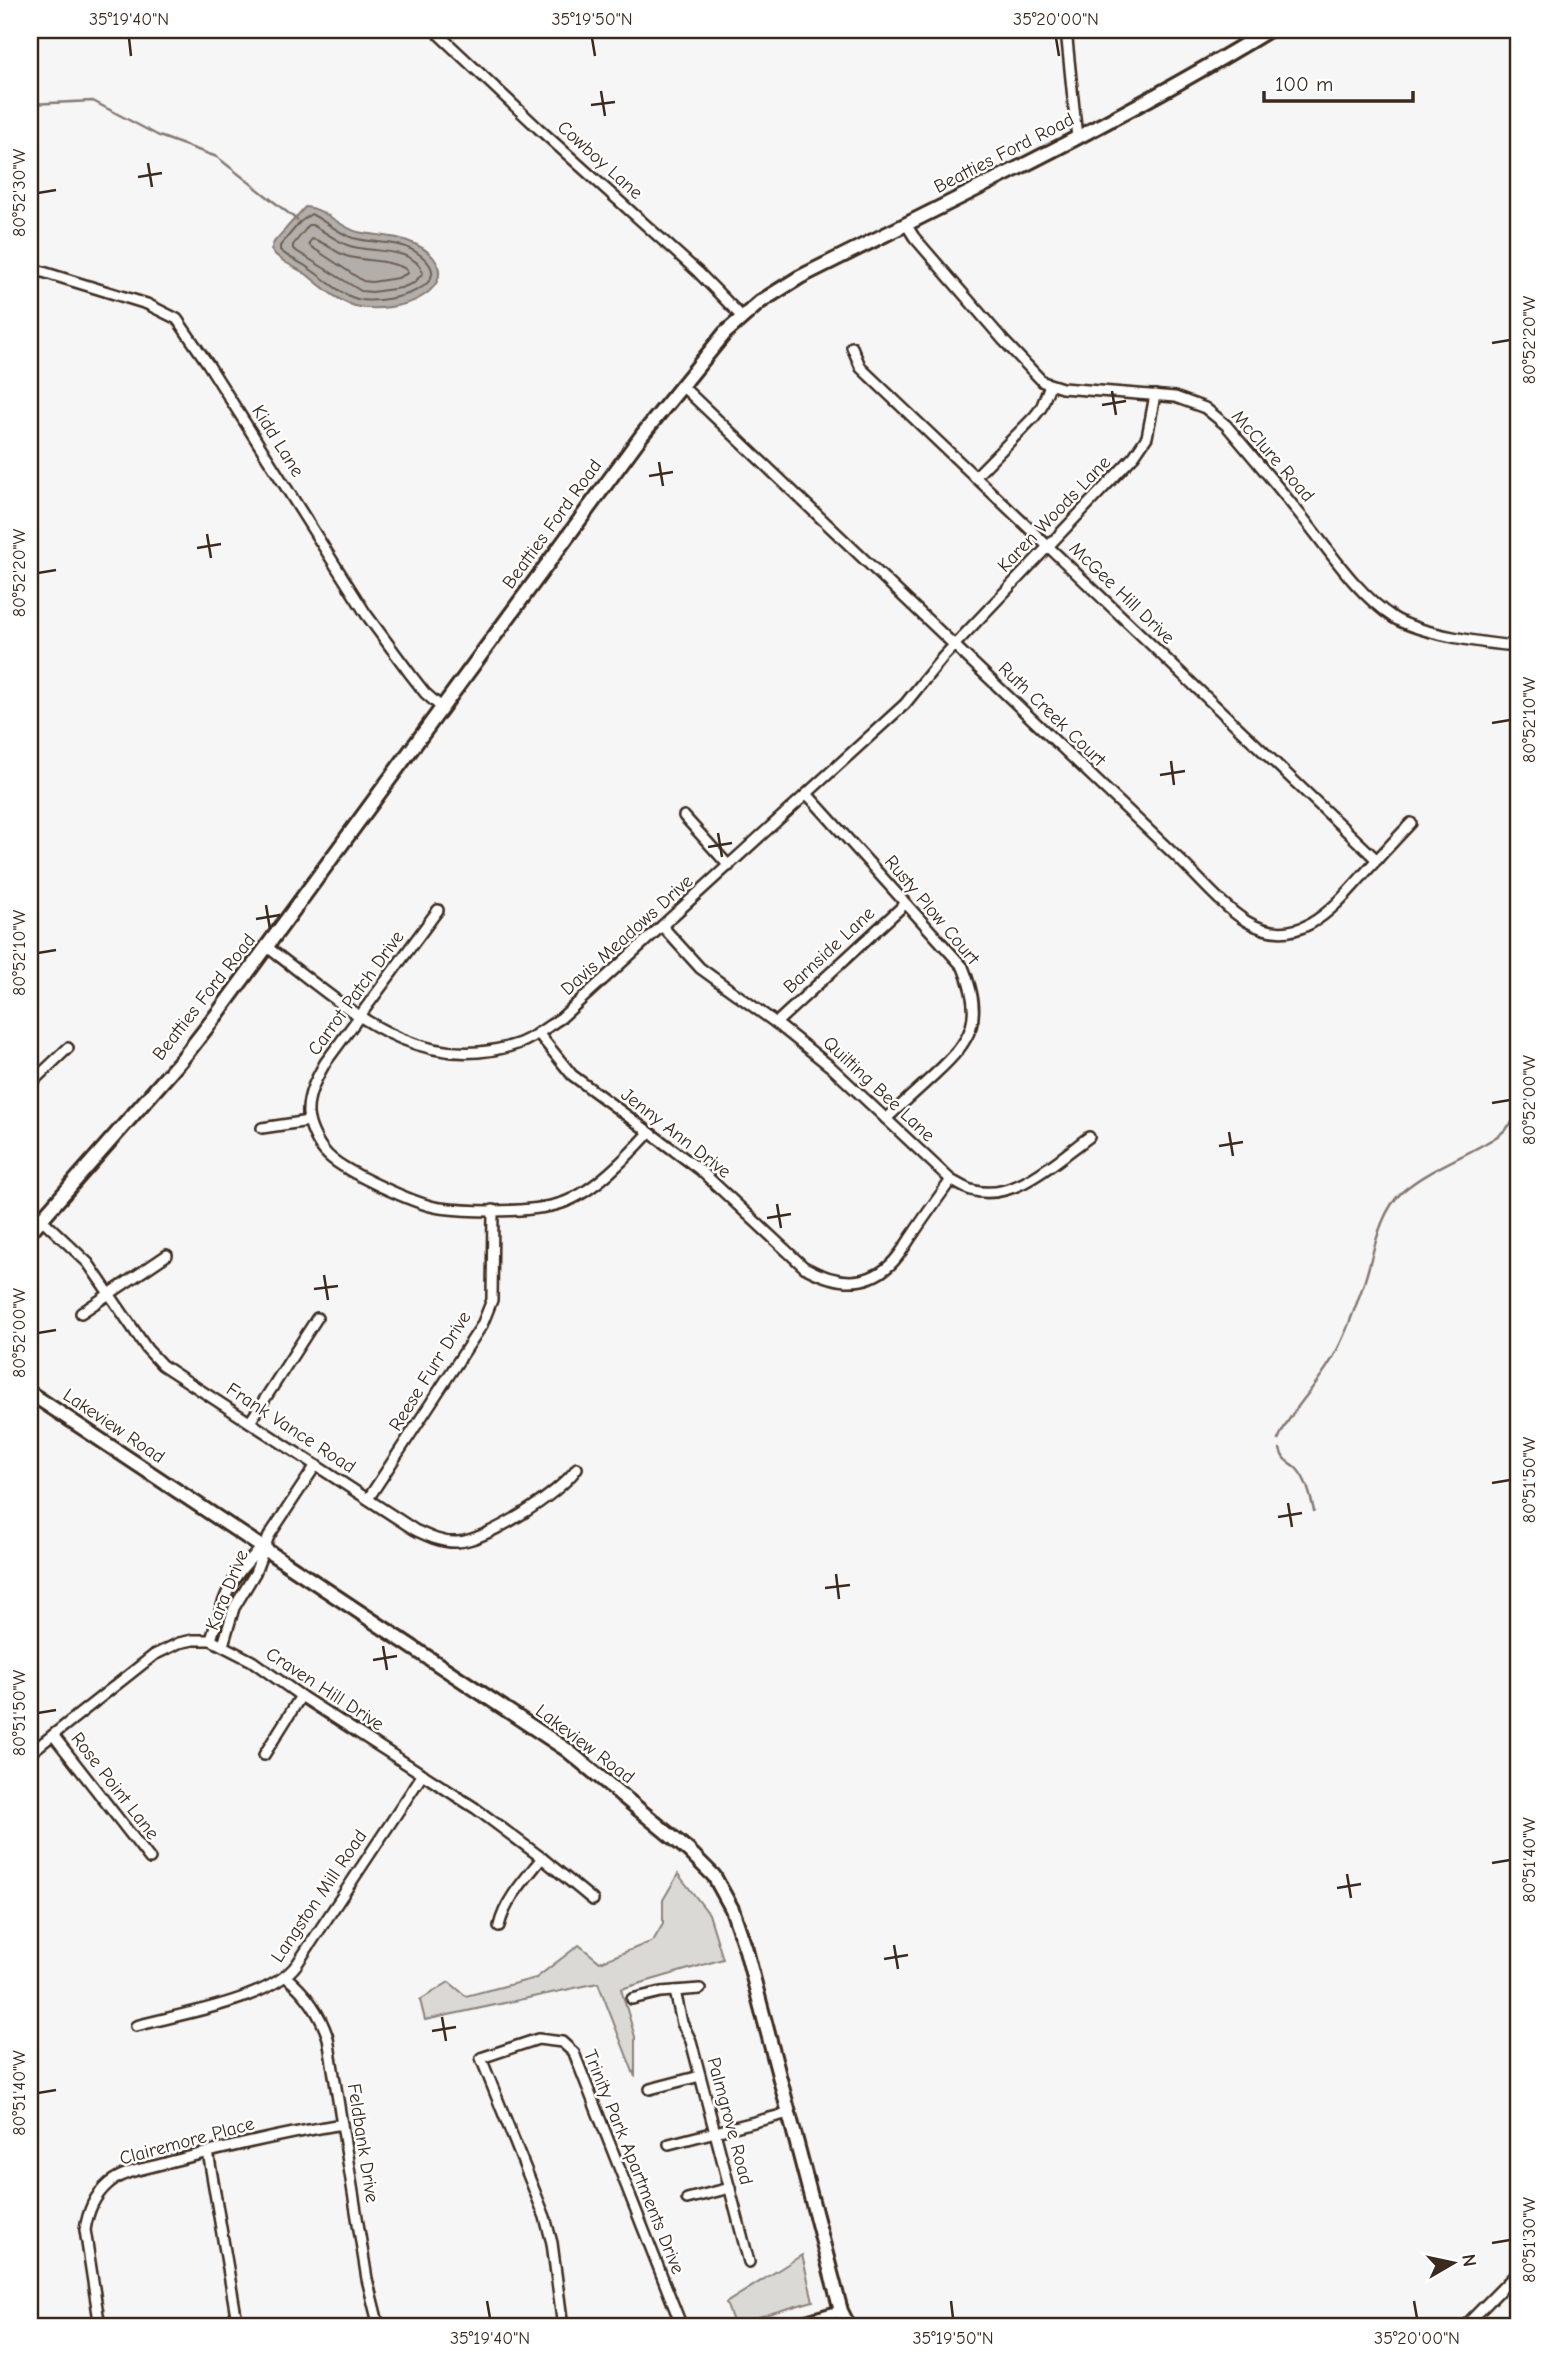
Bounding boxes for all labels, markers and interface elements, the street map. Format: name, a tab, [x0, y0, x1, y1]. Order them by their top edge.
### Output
text: 35°19'40"N	[89, 9, 169, 30]
text: 35°19'50"N	[551, 9, 633, 30]
text: 35°20'00"N	[1013, 9, 1099, 30]
scale bar	[1264, 60, 1413, 104]
text: 100 m	[1275, 72, 1333, 96]
street label: Beatties Ford Road	[930, 108, 1078, 198]
street label: Cowboy Lane	[553, 116, 647, 204]
text: 80°52'30"W	[9, 149, 30, 237]
text: 80°52'20"W	[1519, 295, 1540, 384]
street label: Kidd Lane	[247, 401, 309, 481]
street label: McClure Road	[1227, 406, 1319, 506]
street label: Karen Woods Lane	[993, 451, 1115, 577]
street label: Beatties Ford Road	[498, 455, 606, 593]
text: 80°52'20"W	[9, 528, 30, 617]
street label: McGee Hill Drive	[1065, 537, 1179, 649]
street label: Ruth Creek Court	[994, 657, 1111, 771]
text: 80°52'10"W	[1519, 677, 1540, 763]
street label: Rusty Plow Court	[880, 851, 985, 970]
street label: Davis Meadows Drive	[556, 870, 698, 1000]
street label: Barnside Lane	[779, 902, 879, 998]
text: 80°52'10"W	[9, 910, 30, 996]
street label: Carrot Patch Drive	[303, 926, 409, 1060]
street label: Beatties Ford Road	[148, 929, 260, 1065]
street label: Quilting Bee Lane	[819, 1032, 939, 1146]
text: 80°52'00"W	[1519, 1055, 1540, 1145]
street label: Jenny Ann Drive	[617, 1083, 735, 1183]
text: 80°52'00"W	[9, 1288, 30, 1378]
street label: Reese Furr Drive	[384, 1307, 476, 1435]
street label: Frank Vance Road	[222, 1378, 360, 1478]
street label: Lakeview Road	[59, 1384, 169, 1468]
text: 80°51'50"W	[1519, 1436, 1540, 1523]
street label: Kara Drive	[201, 1547, 253, 1633]
street label: Craven Hill Drive	[262, 1643, 388, 1735]
text: 80°51'50"W	[9, 1669, 30, 1756]
street label: Lakeview Road	[531, 1700, 639, 1788]
street label: Rose Point Lane	[66, 1728, 164, 1844]
text: 80°51'40"W	[1519, 1817, 1540, 1903]
street label: Langston Mill Road	[266, 1826, 372, 1966]
street label: Trinity Park Apartments Drive	[579, 2047, 689, 2277]
text: 80°51'40"W	[9, 2050, 30, 2136]
street label: Palmgrove Road	[702, 2055, 758, 2187]
street label: Feldbank Drive	[343, 2082, 383, 2204]
street label: Clairemore Place	[117, 2112, 257, 2170]
text: 80°51'30"W	[1519, 2197, 1540, 2283]
north arrow	[1418, 2228, 1488, 2298]
text: N	[1457, 2253, 1481, 2268]
text: 35°19'40"N	[450, 2328, 530, 2349]
text: 35°19'50"N	[912, 2328, 994, 2349]
text: 35°20'00"N	[1374, 2328, 1460, 2349]

